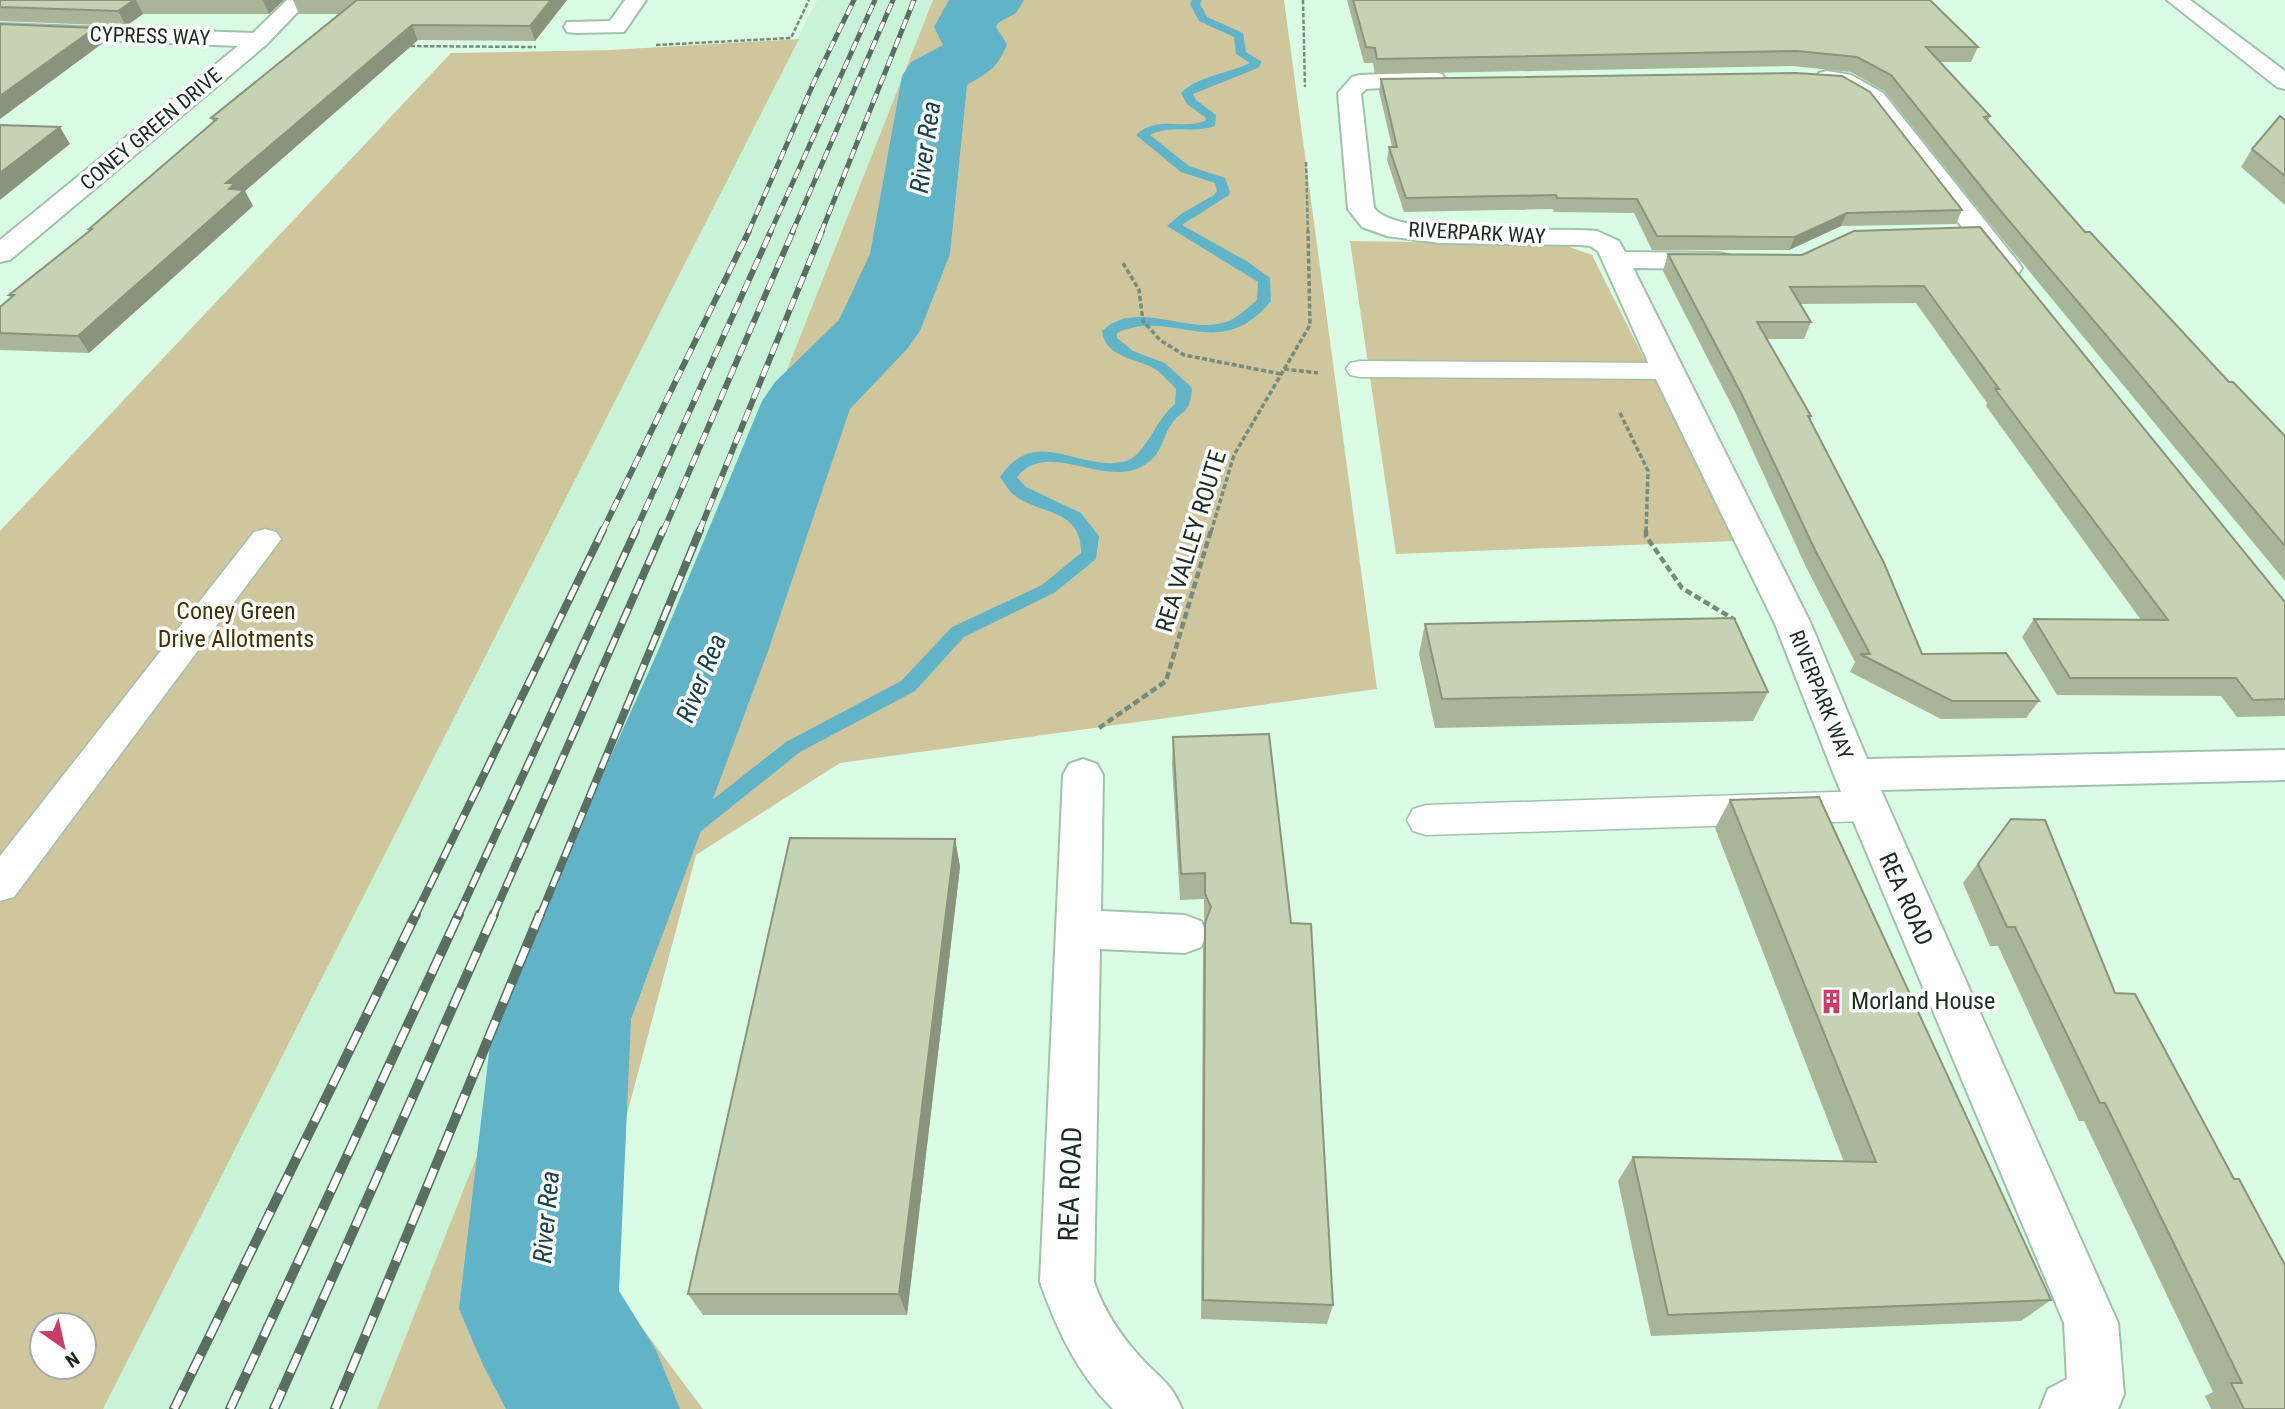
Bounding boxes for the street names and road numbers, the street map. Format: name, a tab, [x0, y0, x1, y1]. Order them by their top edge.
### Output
street label: CYPRESS WAY	[89, 22, 211, 50]
street label: CONEY GREEN DRIVE	[76, 63, 226, 195]
street label: RIVERPARK WAY	[1408, 217, 1546, 249]
street label: REA VALLEY ROUTE	[1150, 447, 1232, 635]
street label: RIVERPARK WAY	[1784, 627, 1858, 763]
street label: REA ROAD	[1873, 848, 1939, 950]
street label: REA ROAD	[1052, 1126, 1088, 1242]

